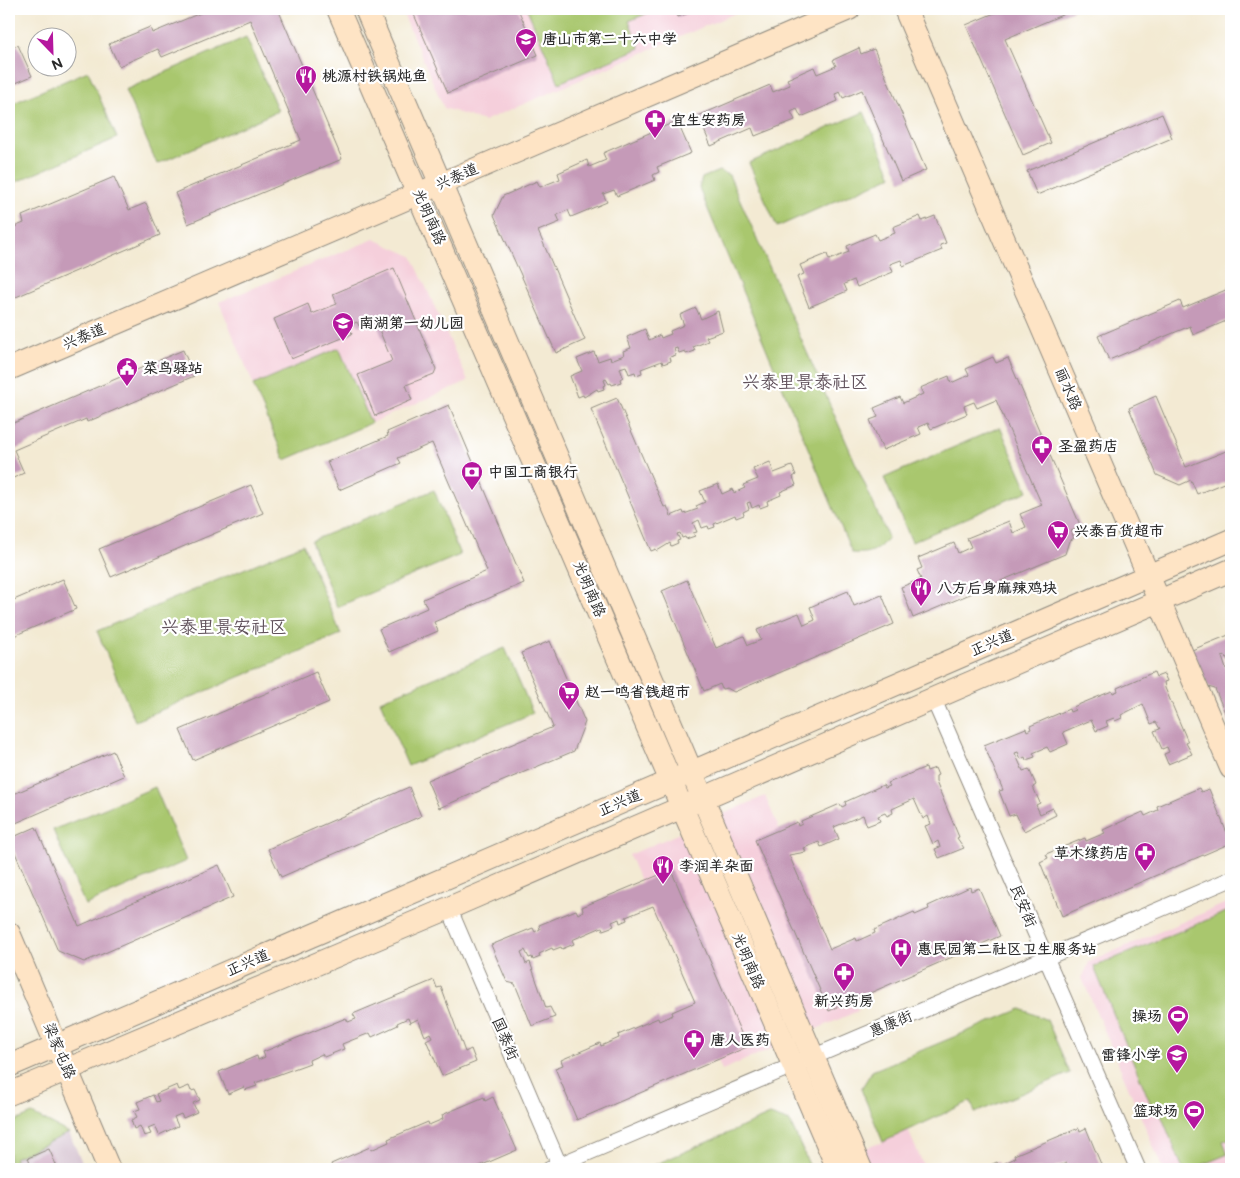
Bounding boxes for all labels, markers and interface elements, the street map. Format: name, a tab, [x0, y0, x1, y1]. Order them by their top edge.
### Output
school or university icon: 唐山市第二十六中学	[514, 27, 538, 58]
north arrow	[28, 28, 78, 78]
place label: 唐山市第二十六中学	[542, 30, 677, 49]
text: N	[49, 54, 65, 73]
restaurant icon: 桃源村铁锅炖鱼	[294, 64, 318, 95]
place label: 桃源村铁锅炖鱼	[322, 67, 427, 86]
pharmacy icon: 宜生安药房	[643, 108, 667, 139]
place label: 宜生安药房	[671, 111, 746, 130]
street label: 兴泰道	[433, 159, 481, 195]
street label: 光明南路	[408, 186, 450, 248]
school or university icon: 南湖第一幼儿园	[331, 311, 355, 342]
place label: 南湖第一幼儿园	[359, 314, 464, 333]
street label: 兴泰道	[60, 319, 108, 355]
public building icon: 菜鸟驿站	[115, 356, 139, 387]
place label: 菜鸟驿站	[143, 359, 203, 378]
street label: 丽水路	[1050, 365, 1086, 413]
district label: 兴泰里景泰社区	[742, 372, 868, 393]
pharmacy icon: 圣盈药店	[1030, 434, 1054, 465]
place label: 圣盈药店	[1058, 437, 1118, 456]
bank icon: 中国工商银行	[460, 460, 484, 491]
place label: 中国工商银行	[488, 463, 578, 482]
supermarket icon: 兴泰百货超市	[1046, 519, 1070, 550]
place label: 兴泰百货超市	[1074, 522, 1164, 541]
street label: 光明南路	[569, 558, 609, 620]
restaurant icon: 八方后身麻辣鸡块	[909, 576, 933, 607]
place label: 八方后身麻辣鸡块	[937, 579, 1057, 598]
district label: 兴泰里景安社区	[161, 617, 287, 638]
street label: 正兴道	[968, 625, 1016, 661]
supermarket icon: 赵一鸣省钱超市	[557, 680, 581, 711]
place label: 赵一鸣省钱超市	[585, 683, 690, 702]
street label: 正兴道	[596, 785, 644, 821]
pharmacy icon: 草木缘药店	[1133, 841, 1157, 872]
place label: 草木缘药店	[1054, 844, 1129, 863]
restaurant icon: 李润羊杂面	[651, 854, 675, 885]
place label: 李润羊杂面	[679, 857, 754, 876]
street label: 民安街	[1005, 882, 1041, 930]
street label: 光明南路	[728, 930, 768, 992]
hospital icon: 惠民园第二社区卫生服务站	[889, 937, 913, 968]
place label: 惠民园第二社区卫生服务站	[917, 940, 1097, 959]
street label: 正兴道	[224, 945, 272, 981]
pharmacy icon: 新兴药房	[832, 961, 856, 992]
place label: 新兴药房	[814, 992, 874, 1011]
sports icon: 操场	[1166, 1004, 1190, 1035]
street label: 惠康街	[867, 1006, 915, 1042]
place label: 操场	[1132, 1007, 1162, 1026]
street label: 国泰街	[487, 1015, 523, 1063]
street label: 梁家屯路	[39, 1020, 79, 1082]
pharmacy icon: 唐人医药	[682, 1028, 706, 1059]
place label: 唐人医药	[710, 1031, 770, 1050]
school or university icon: 雷锋小学	[1165, 1043, 1189, 1074]
place label: 雷锋小学	[1101, 1046, 1161, 1065]
sports icon: 篮球场	[1182, 1099, 1206, 1130]
place label: 篮球场	[1133, 1102, 1178, 1121]

